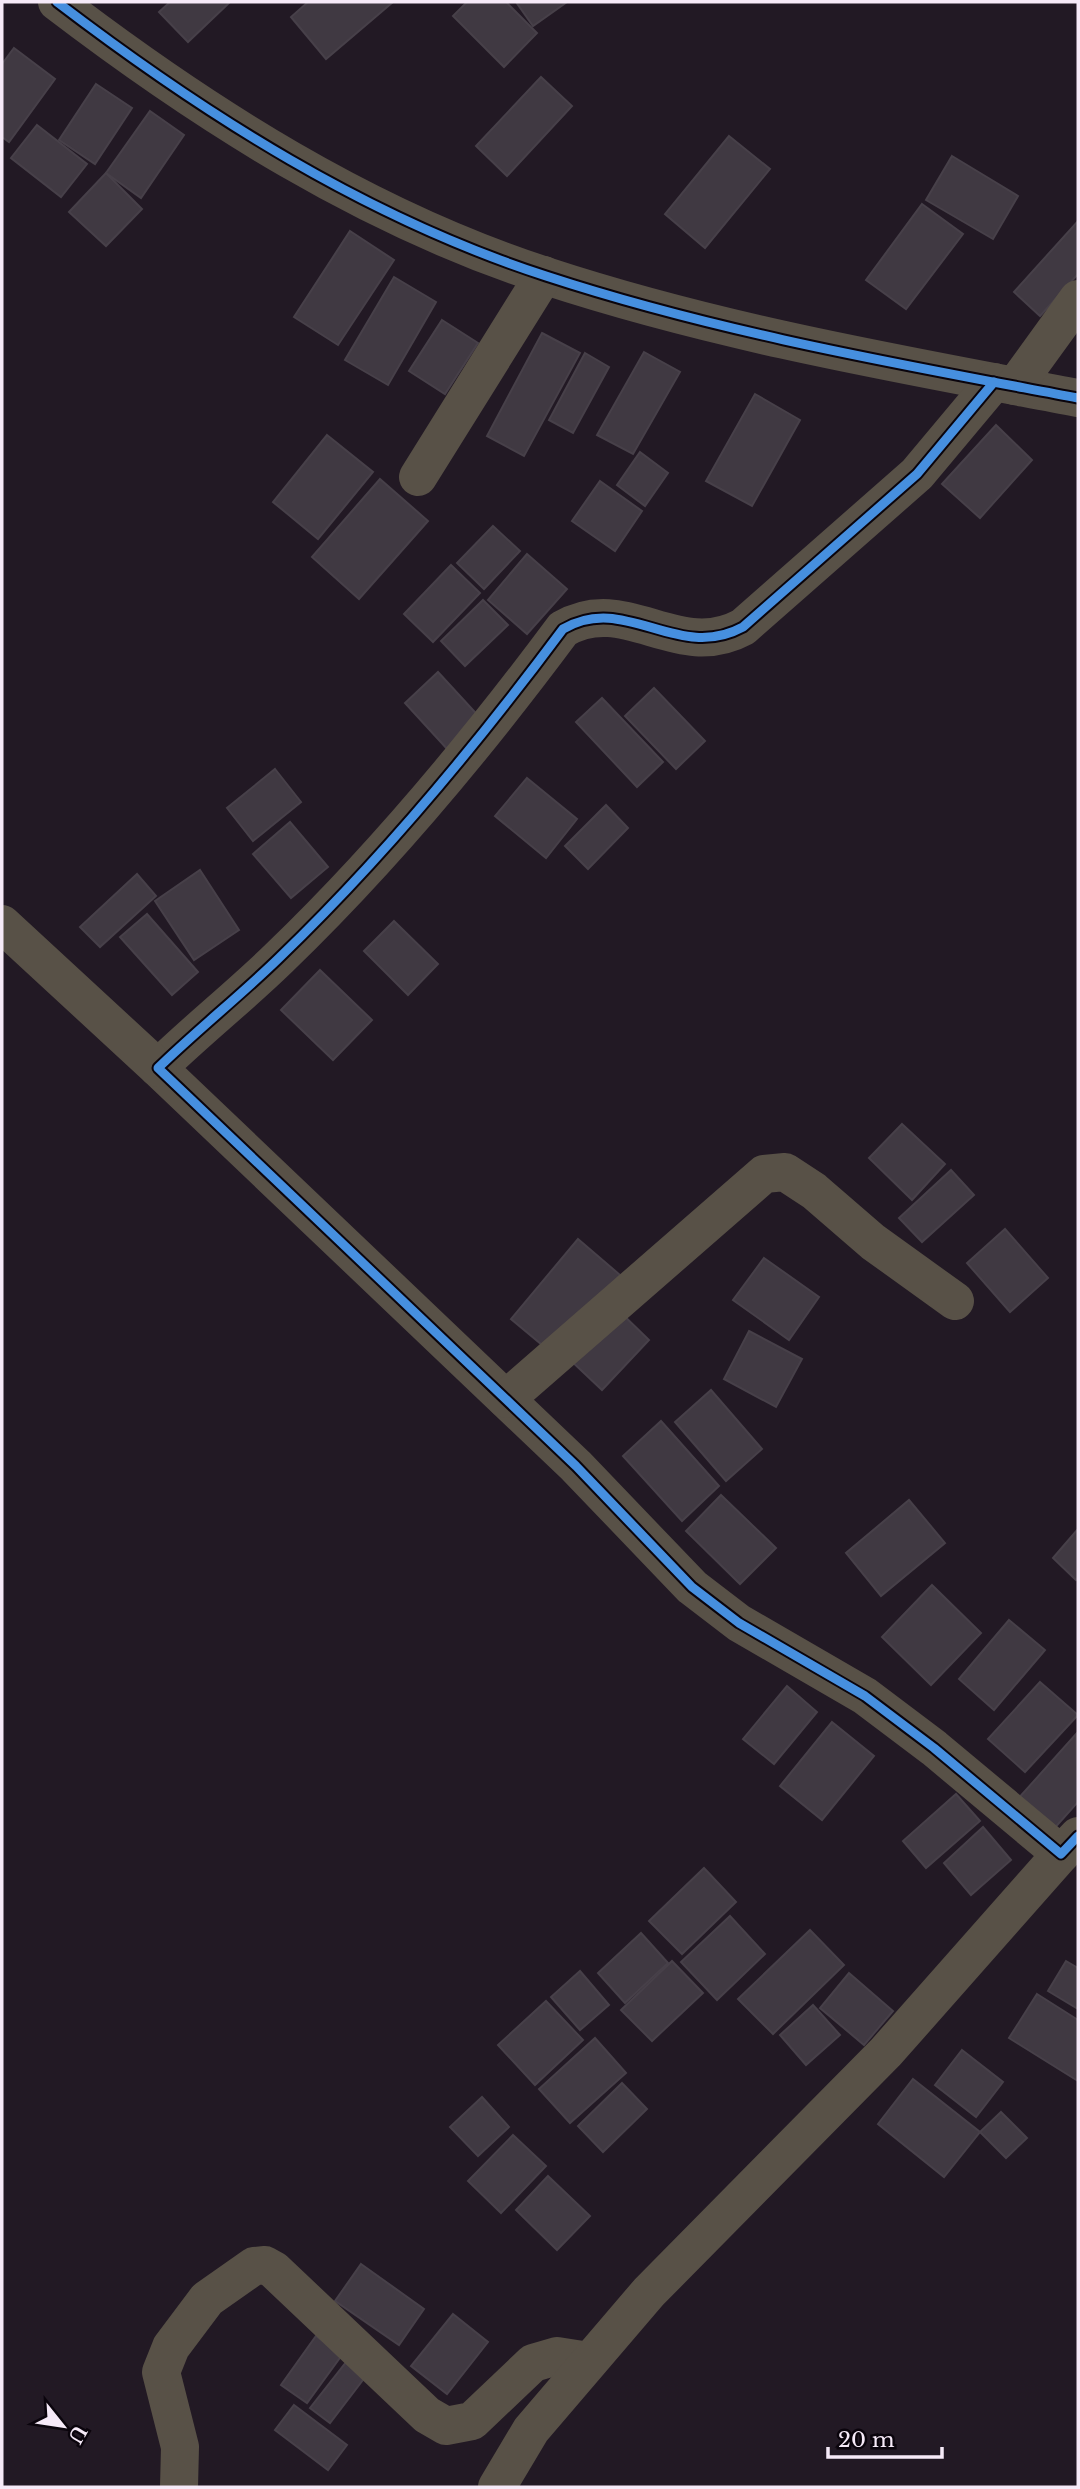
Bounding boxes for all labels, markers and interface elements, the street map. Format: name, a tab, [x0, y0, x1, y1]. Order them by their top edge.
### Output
north arrow	[28, 2391, 98, 2461]
scale bar	[828, 2416, 942, 2460]
text: U	[63, 2421, 91, 2447]
text: 20 m	[838, 2427, 895, 2453]

